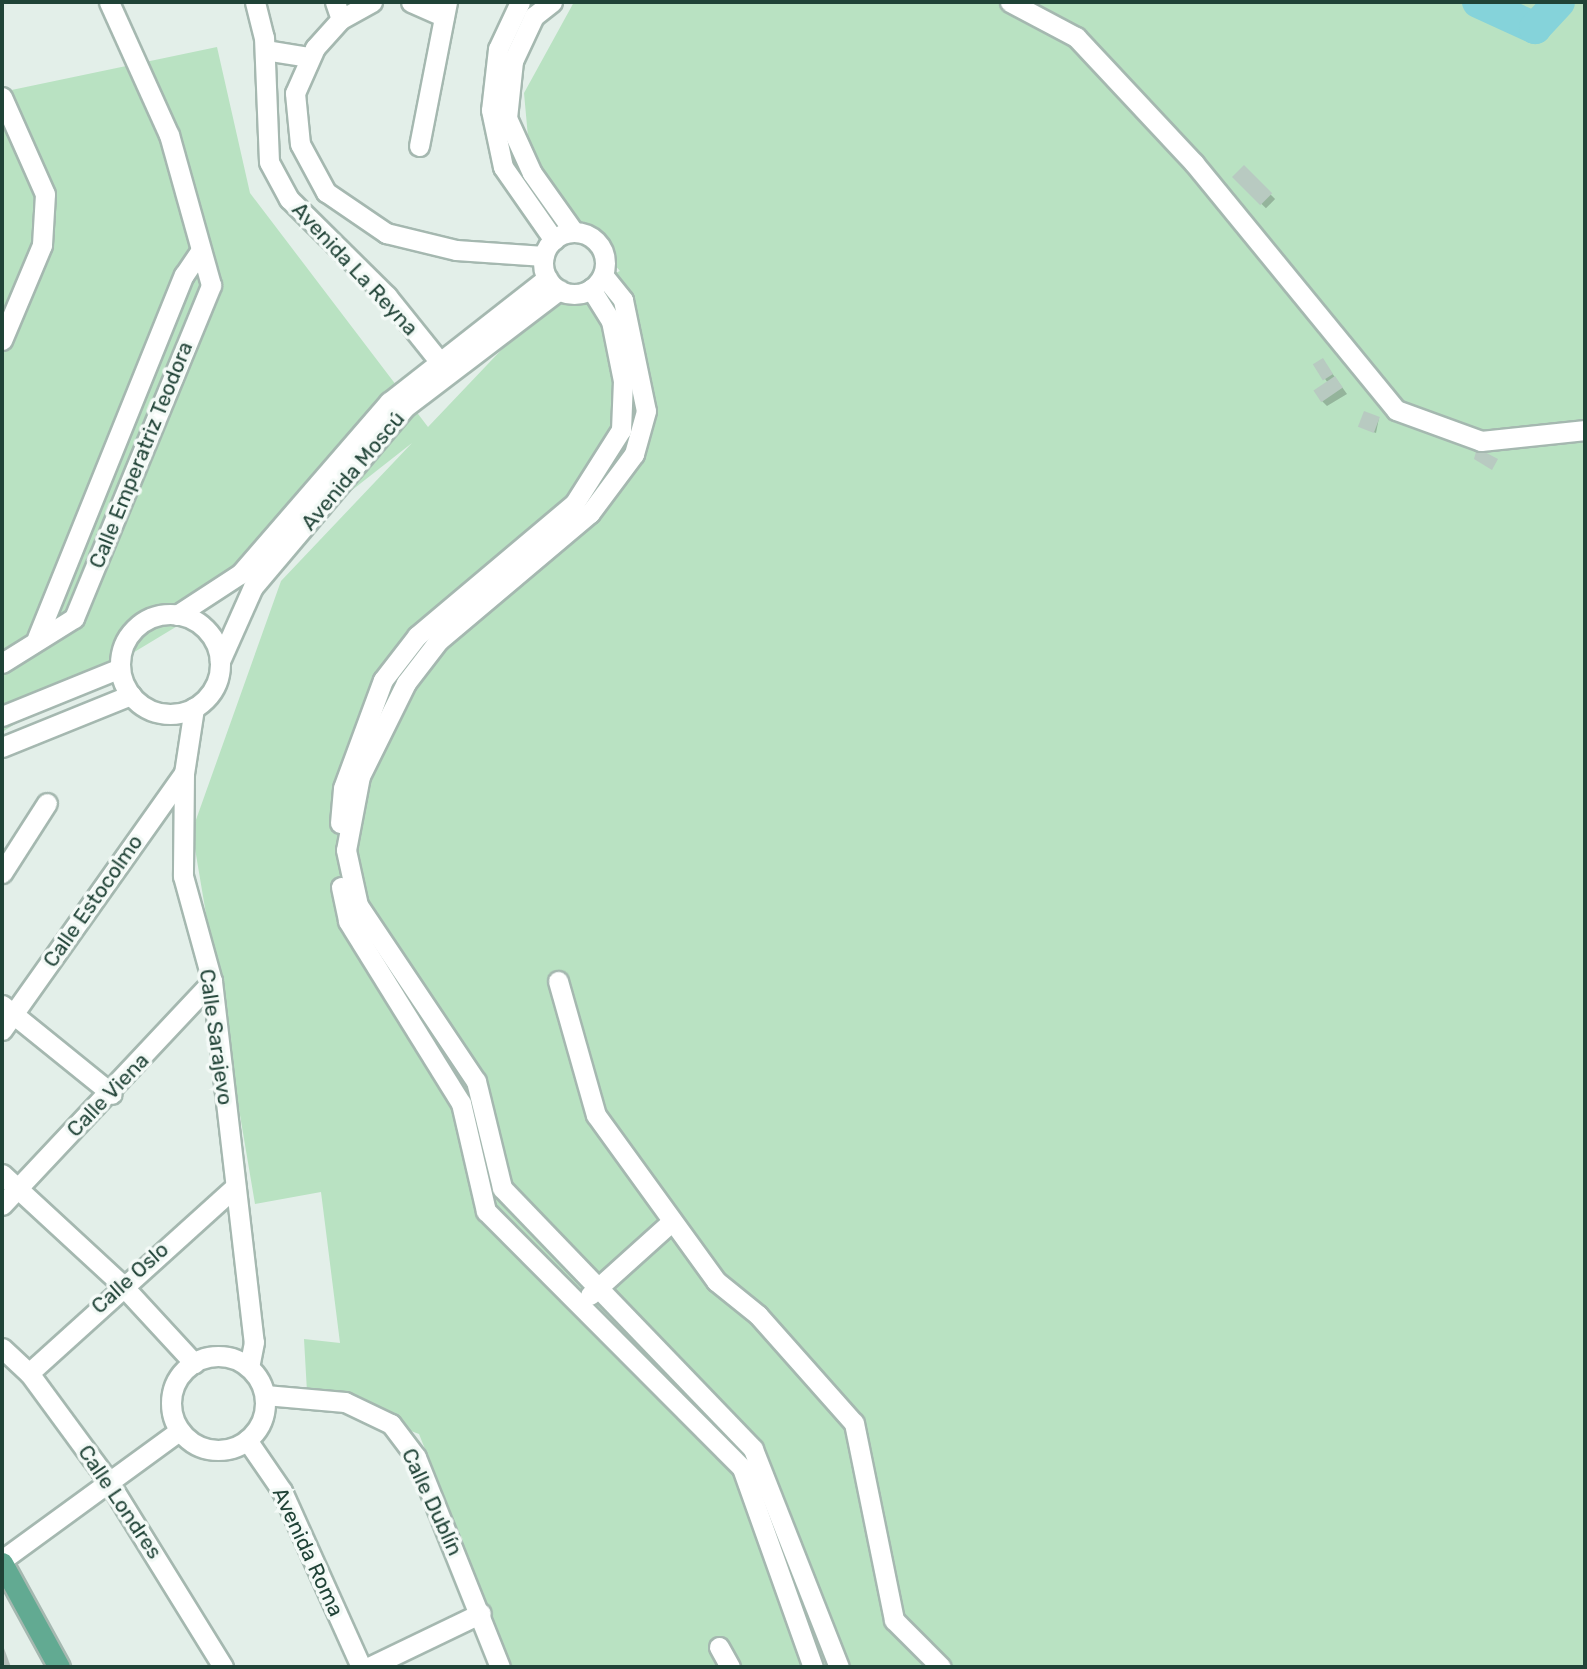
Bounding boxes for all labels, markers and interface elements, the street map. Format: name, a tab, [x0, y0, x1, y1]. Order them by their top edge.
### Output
street label: Avenida La Reyna	[287, 197, 423, 341]
street label: Calle Emperatriz Teodora	[84, 338, 198, 572]
street label: Avenida Moscú	[296, 407, 410, 535]
street label: Calle Estocolmo	[38, 830, 148, 972]
street label: Calle Sarajevo	[194, 967, 238, 1107]
street label: Calle Viena	[62, 1048, 154, 1142]
street label: Calle Oslo	[86, 1237, 174, 1319]
street label: Calle Londres	[73, 1440, 167, 1564]
street label: Calle Dublín	[396, 1444, 468, 1560]
street label: Avenida Roma	[267, 1484, 349, 1620]

